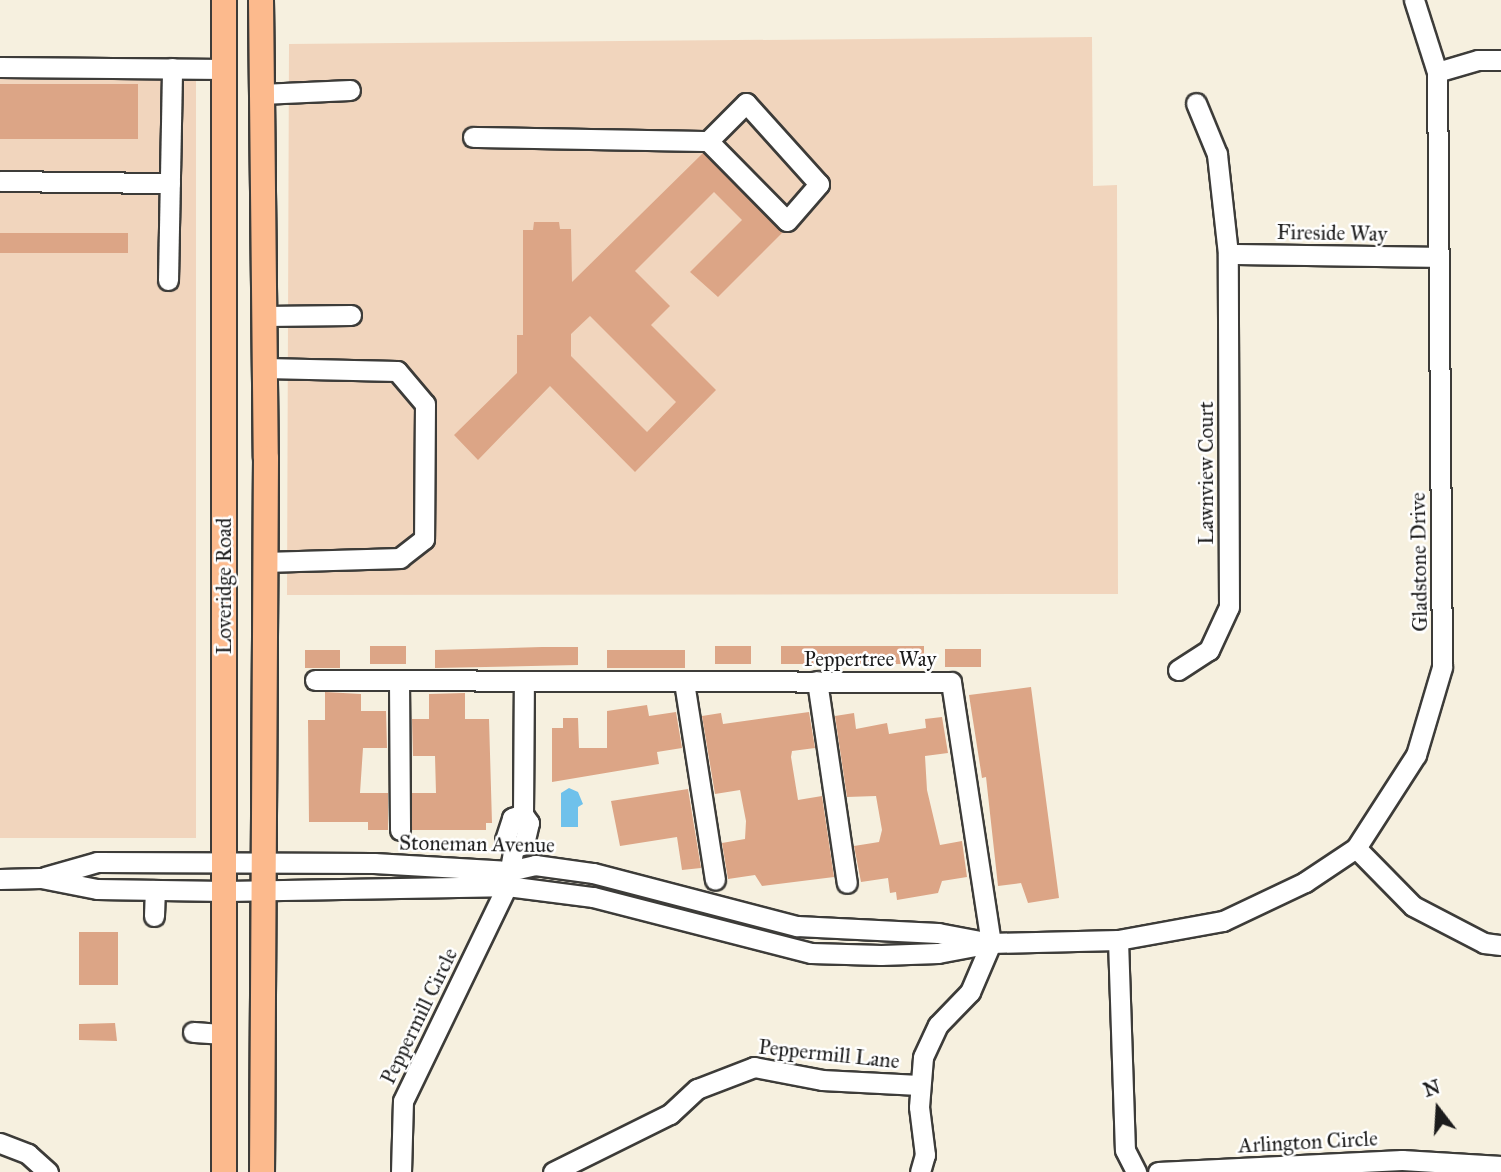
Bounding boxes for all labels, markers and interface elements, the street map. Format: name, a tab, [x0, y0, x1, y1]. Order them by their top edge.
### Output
street label: Fireside Way	[1277, 219, 1387, 247]
street label: Lawnview Court	[1193, 401, 1219, 545]
street label: Gladstone Drive	[1405, 492, 1433, 632]
street label: Loveridge Road	[211, 518, 237, 654]
street label: Peppertree Way	[804, 646, 936, 672]
street label: Stoneman Avenue	[399, 830, 555, 858]
street label: Peppermill Circle	[375, 944, 463, 1088]
street label: Peppermill Lane	[757, 1034, 901, 1074]
north arrow	[1403, 1074, 1473, 1144]
text: N	[1421, 1075, 1443, 1102]
street label: Arlington Circle	[1238, 1126, 1378, 1158]

